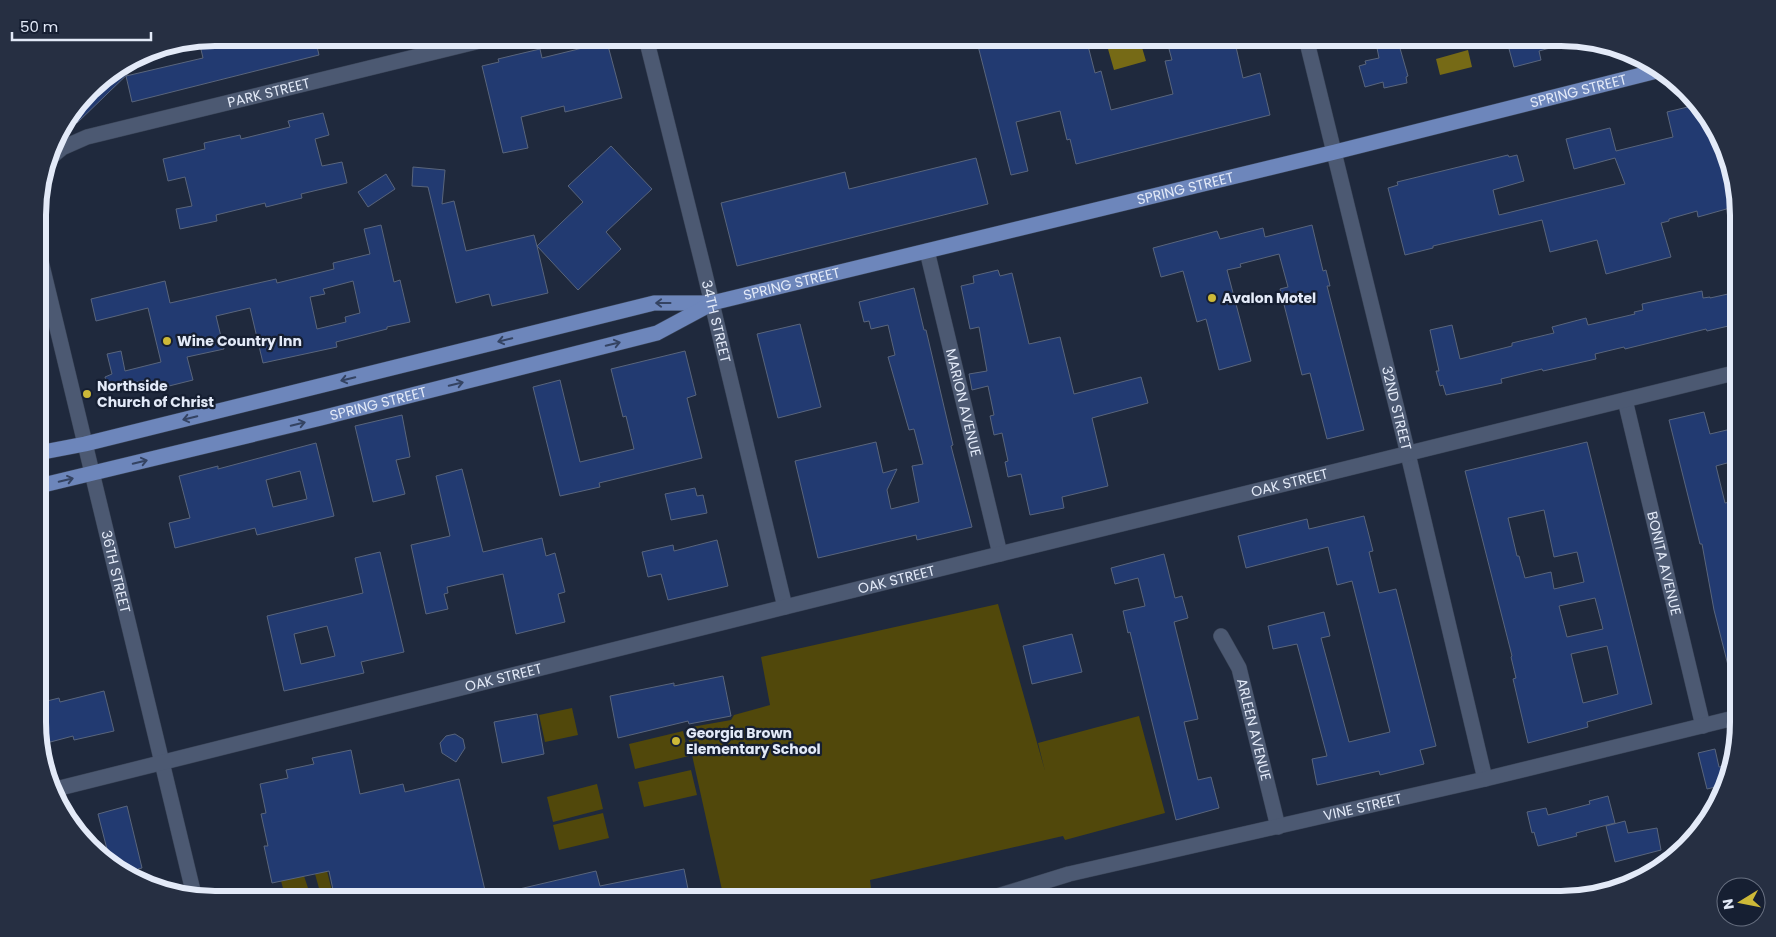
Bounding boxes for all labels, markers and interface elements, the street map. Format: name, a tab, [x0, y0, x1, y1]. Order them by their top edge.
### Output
scale bar	[12, 10, 151, 42]
text: 50 m	[20, 16, 58, 37]
street label: SPRING STREET	[1528, 69, 1629, 113]
street label: PARK STREET	[225, 73, 313, 112]
street label: SPRING STREET	[1135, 167, 1236, 210]
street label: SPRING STREET	[741, 262, 843, 305]
street label: 34TH STREET	[697, 278, 736, 365]
place label: Avalon Motel	[1222, 288, 1316, 308]
marker: Avalon Motel	[1206, 292, 1218, 304]
one-way arrow	[656, 298, 672, 308]
place label: Wine Country Inn	[177, 331, 302, 351]
marker: Wine Country Inn	[161, 335, 173, 347]
one-way arrow	[498, 336, 514, 345]
one-way arrow	[605, 339, 621, 348]
street label: MARION AVENUE	[941, 347, 986, 459]
street label: 32ND STREET	[1377, 364, 1417, 453]
one-way arrow	[340, 375, 356, 384]
place label: Northside Church of Christ	[97, 376, 214, 412]
one-way arrow	[447, 379, 463, 388]
street label: SPRING STREET	[328, 382, 429, 425]
marker: Northside Church of Christ	[81, 388, 93, 400]
one-way arrow	[182, 414, 198, 423]
one-way arrow	[290, 419, 306, 428]
one-way arrow	[132, 457, 148, 466]
street label: OAK STREET	[1249, 463, 1331, 502]
one-way arrow	[57, 475, 73, 484]
street label: BONITA AVENUE	[1642, 509, 1686, 617]
street label: 36TH STREET	[96, 528, 136, 616]
street label: OAK STREET	[856, 560, 937, 599]
street label: OAK STREET	[463, 658, 544, 697]
street label: ARLEEN AVENUE	[1232, 676, 1276, 783]
place label: Georgia Brown Elementary School	[686, 723, 821, 759]
marker: Georgia Brown Elementary School	[670, 735, 682, 747]
street label: VINE STREET	[1321, 788, 1404, 826]
north arrow	[1716, 877, 1766, 927]
text: N	[1717, 897, 1739, 911]

